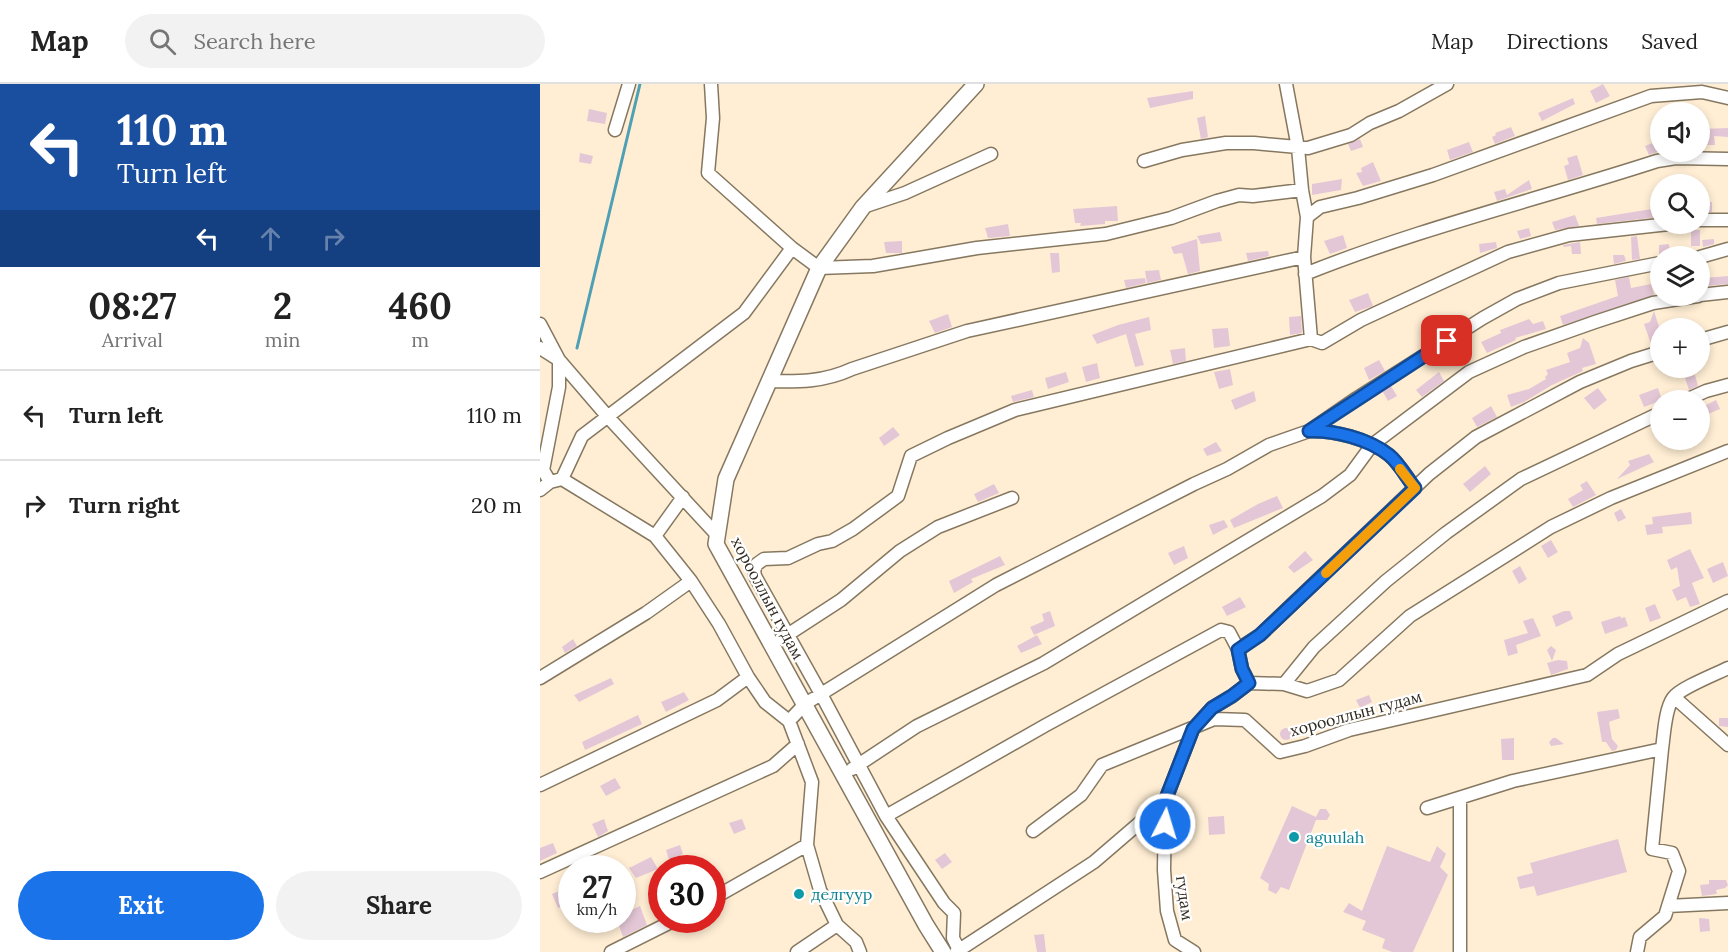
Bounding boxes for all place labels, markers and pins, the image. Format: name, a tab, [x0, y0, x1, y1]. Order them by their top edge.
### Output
pin	[1421, 315, 1472, 366]
place label: aguulah	[1306, 827, 1365, 847]
marker: aguulah	[1287, 830, 1301, 844]
place label: делгуур	[811, 884, 872, 904]
marker: делгуур	[792, 887, 806, 901]

